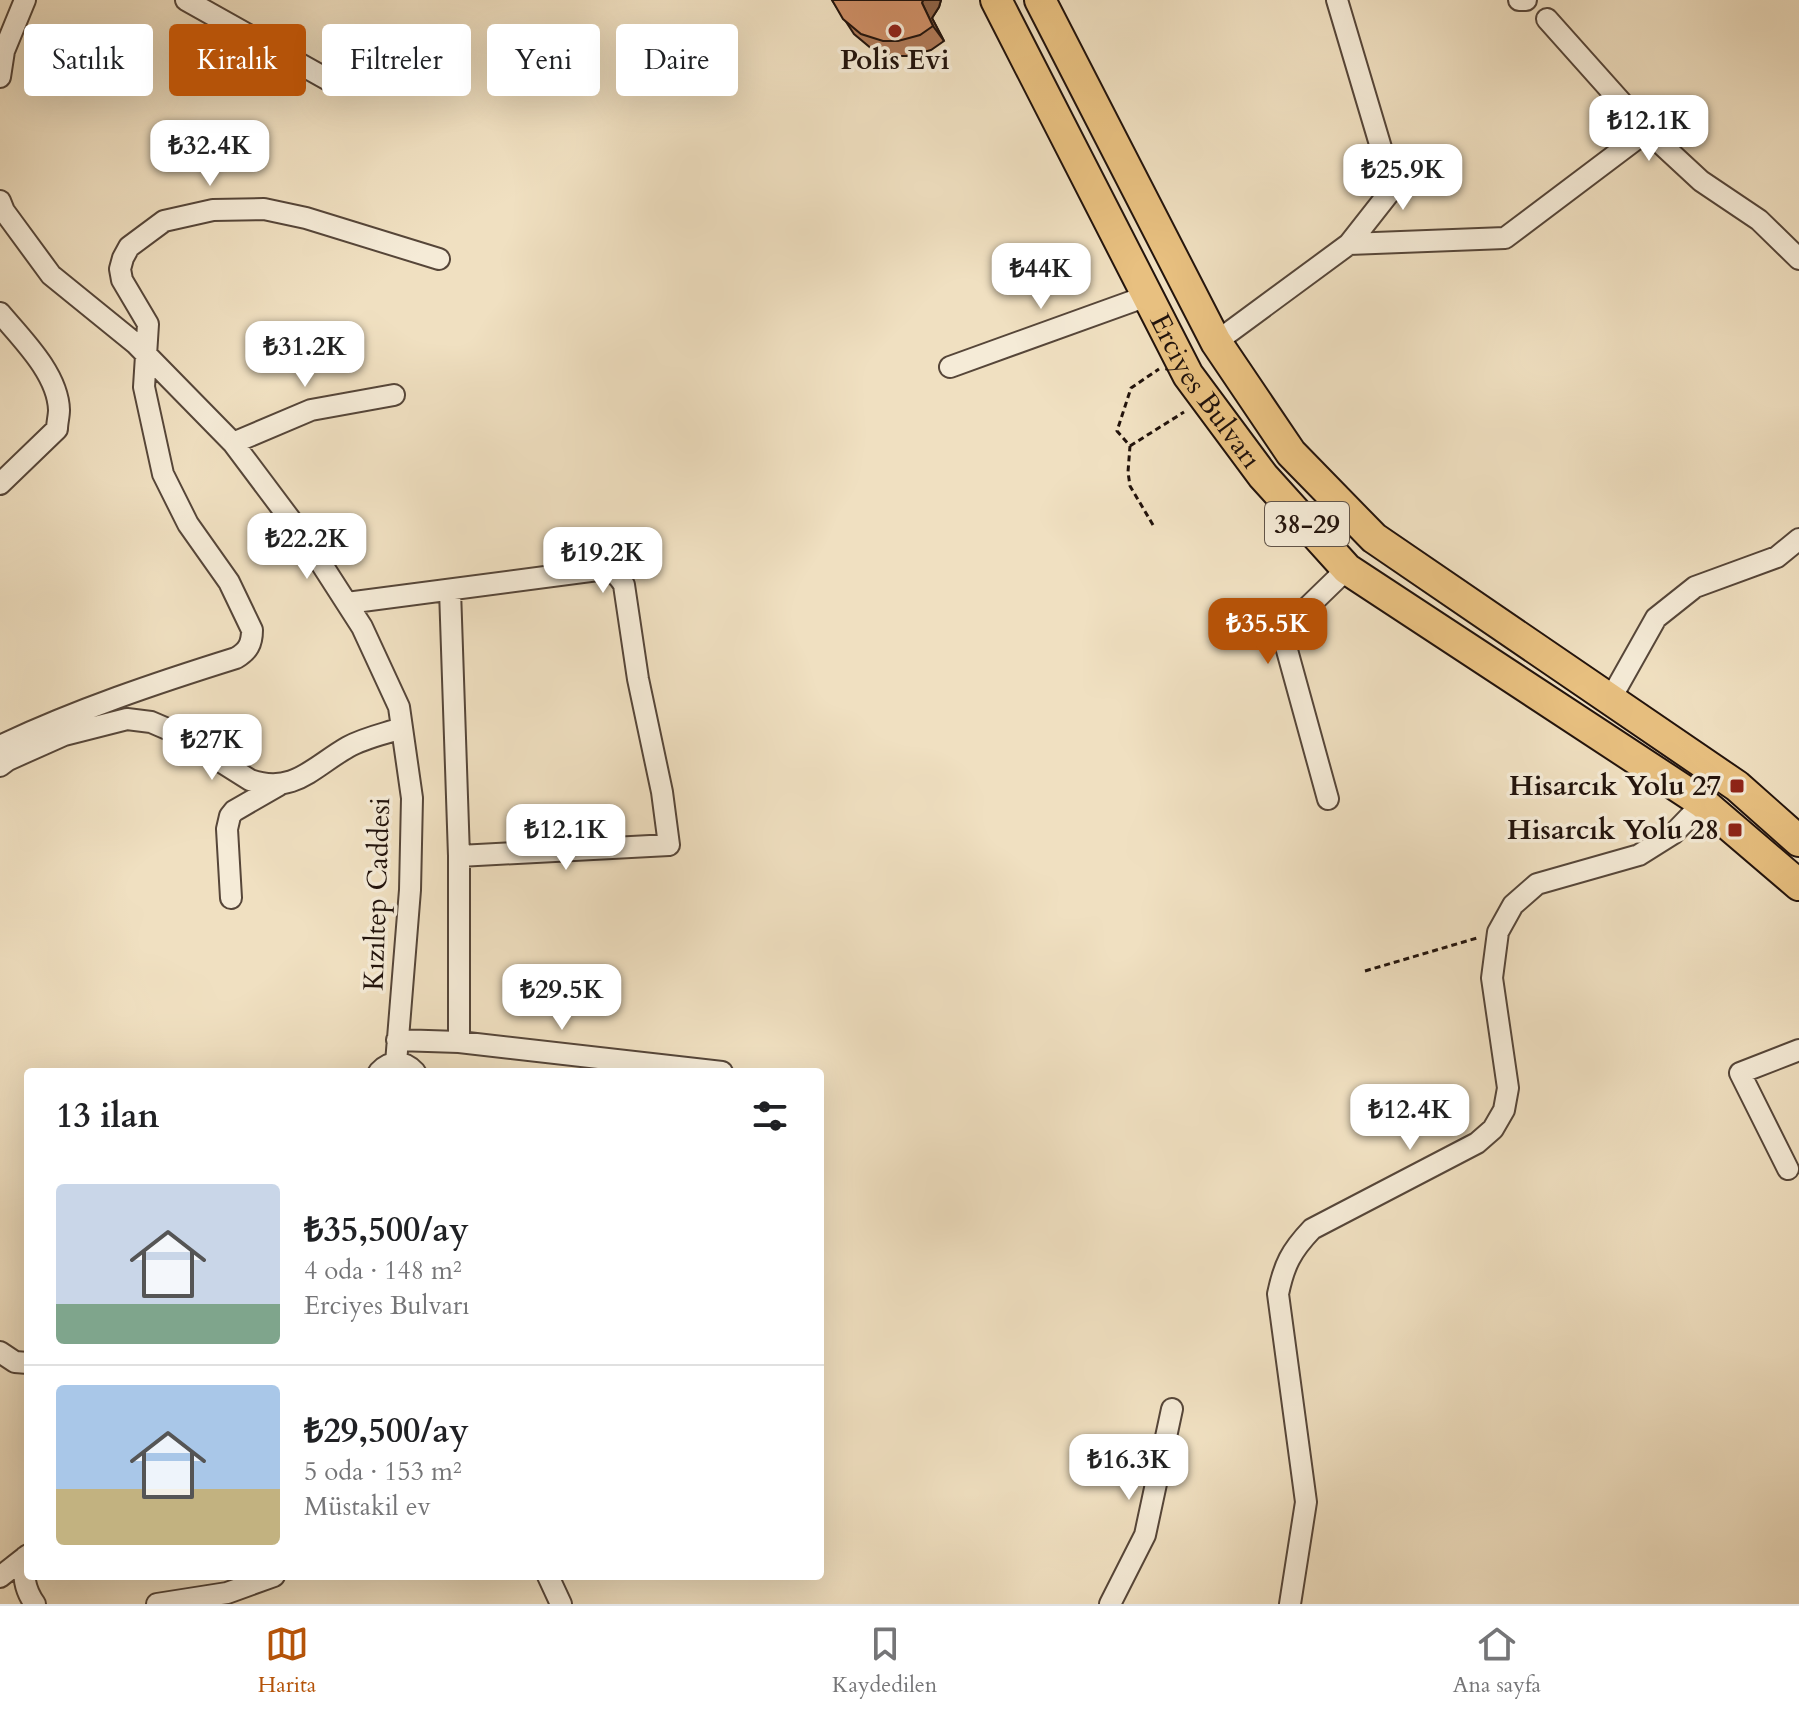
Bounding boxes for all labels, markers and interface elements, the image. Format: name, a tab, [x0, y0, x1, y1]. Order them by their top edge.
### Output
marker: Polis Evi	[886, 22, 904, 40]
chip: Satılık	[24, 24, 153, 96]
chip: Kiralık	[169, 24, 306, 96]
chip: Filtreler	[322, 24, 471, 96]
chip: Yeni	[487, 24, 600, 96]
chip: Daire	[616, 24, 738, 96]
place label: Polis Evi	[840, 41, 950, 79]
pin: ₺12.1K	[1584, 95, 1714, 163]
text: ₺12.1K	[1607, 103, 1691, 138]
pin: ₺32.4K	[145, 120, 275, 188]
text: ₺32.4K	[168, 128, 252, 163]
pin: ₺25.9K	[1338, 144, 1468, 212]
text: ₺25.9K	[1361, 152, 1445, 187]
pin: ₺44K	[994, 243, 1088, 311]
text: ₺44K	[1010, 251, 1072, 286]
street label: Erciyes Bulvarı	[1141, 307, 1270, 476]
pin: ₺31.2K	[240, 321, 370, 389]
text: ₺31.2K	[263, 329, 347, 364]
road number: 38-29	[1265, 502, 1349, 546]
pin: ₺22.2K	[242, 513, 372, 581]
text: ₺22.2K	[265, 521, 349, 556]
pin: ₺19.2K	[538, 527, 668, 595]
text: ₺19.2K	[561, 535, 645, 570]
pin: ₺35.5K	[1203, 598, 1333, 666]
text: ₺35.5K	[1226, 606, 1310, 641]
pin: ₺27K	[165, 714, 259, 782]
text: ₺27K	[181, 722, 243, 757]
place label: Hisarcık Yolu 27	[1509, 767, 1721, 805]
marker: Hisarcık Yolu 27	[1728, 777, 1746, 795]
street label: Kızıltep Caddesi	[355, 797, 399, 991]
pin: ₺12.1K	[501, 804, 631, 872]
place label: Hisarcık Yolu 28	[1507, 811, 1719, 849]
text: ₺12.1K	[524, 812, 608, 847]
marker: Hisarcık Yolu 28	[1726, 821, 1744, 839]
pin: ₺29.5K	[497, 964, 627, 1032]
text: ₺29.5K	[520, 972, 604, 1007]
pin: ₺12.4K	[1345, 1084, 1475, 1152]
text: ₺12.4K	[1368, 1092, 1452, 1127]
text: 13 ilan	[56, 1093, 159, 1139]
icon: filters	[748, 1094, 792, 1138]
text: ₺35,500/ay	[304, 1207, 469, 1253]
icon: home	[120, 1216, 216, 1312]
text: 4 oda · 148 m²	[304, 1253, 462, 1288]
text: Erciyes Bulvarı	[304, 1288, 470, 1323]
text: ₺29,500/ay	[304, 1408, 469, 1454]
icon: home	[120, 1417, 216, 1513]
pin: ₺16.3K	[1064, 1434, 1194, 1502]
text: ₺16.3K	[1087, 1442, 1171, 1477]
text: 5 oda · 153 m²	[304, 1454, 462, 1489]
text: Müstakil ev	[304, 1489, 431, 1524]
tab: Harita	[258, 1622, 316, 1700]
tab: Kaydedilen	[832, 1622, 937, 1700]
tab: Ana sayfa	[1453, 1622, 1541, 1700]

